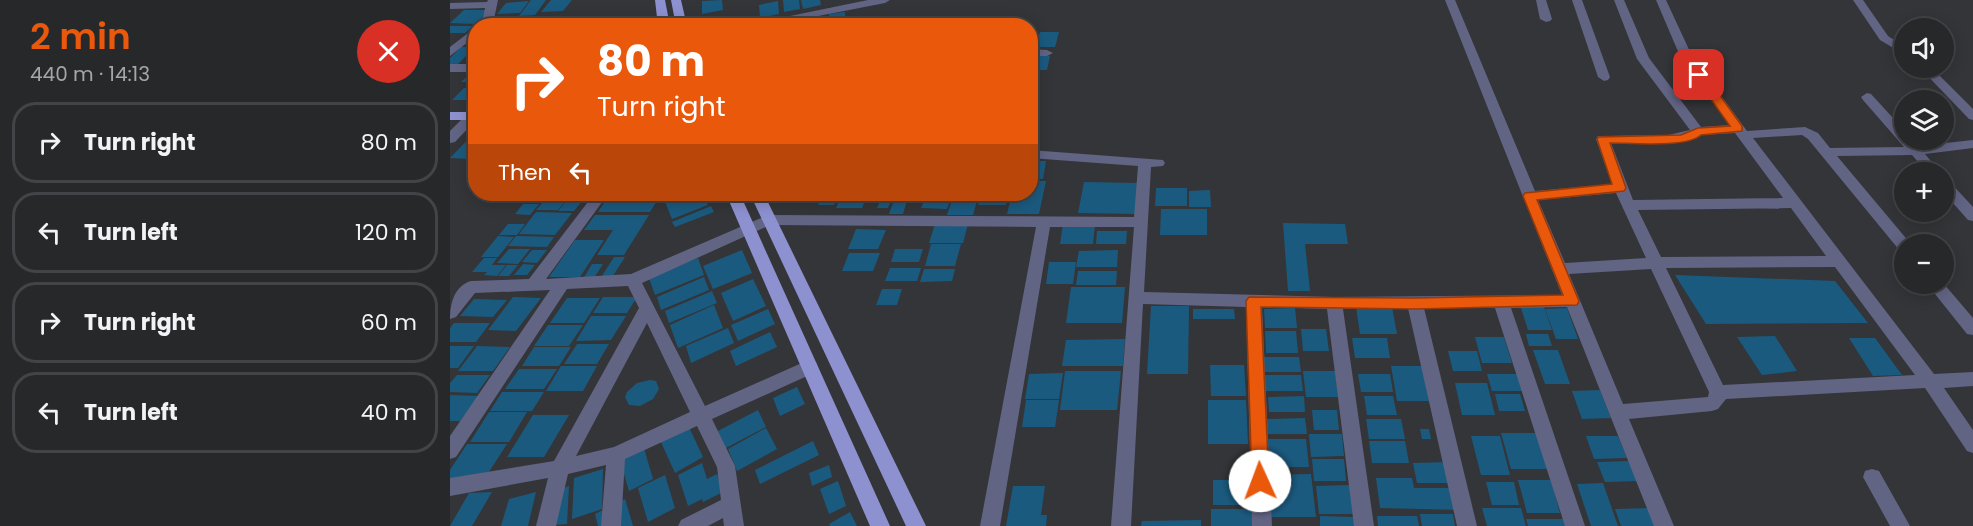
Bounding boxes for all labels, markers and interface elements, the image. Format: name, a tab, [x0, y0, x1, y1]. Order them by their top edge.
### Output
text: 2 min	[30, 11, 131, 62]
map controls	[1894, 18, 1954, 294]
button: sound	[1894, 18, 1954, 78]
button: close	[357, 20, 420, 83]
text: 80 m	[597, 32, 705, 91]
icon: right	[498, 42, 576, 120]
pin	[1673, 49, 1724, 100]
icon: arrive	[1682, 58, 1715, 91]
text: 440 m · 14:13	[30, 60, 150, 88]
text: Turn right	[597, 88, 726, 125]
button: layers	[1894, 90, 1954, 150]
icon: right	[33, 126, 66, 159]
text: Turn right	[84, 127, 195, 158]
text: 80 m	[361, 127, 417, 158]
icon: left	[564, 156, 597, 189]
text: Then	[498, 157, 552, 188]
button: +	[1894, 162, 1954, 222]
icon: left	[33, 216, 66, 249]
text: Turn left	[84, 217, 178, 248]
text: 120 m	[355, 217, 417, 248]
button: −	[1894, 234, 1954, 294]
icon: right	[33, 306, 66, 339]
text: Turn right	[84, 307, 195, 338]
text: 60 m	[361, 307, 417, 338]
icon: left	[33, 396, 66, 429]
text: Turn left	[84, 397, 178, 428]
text: 40 m	[361, 397, 417, 428]
position arrow	[1228, 449, 1292, 513]

